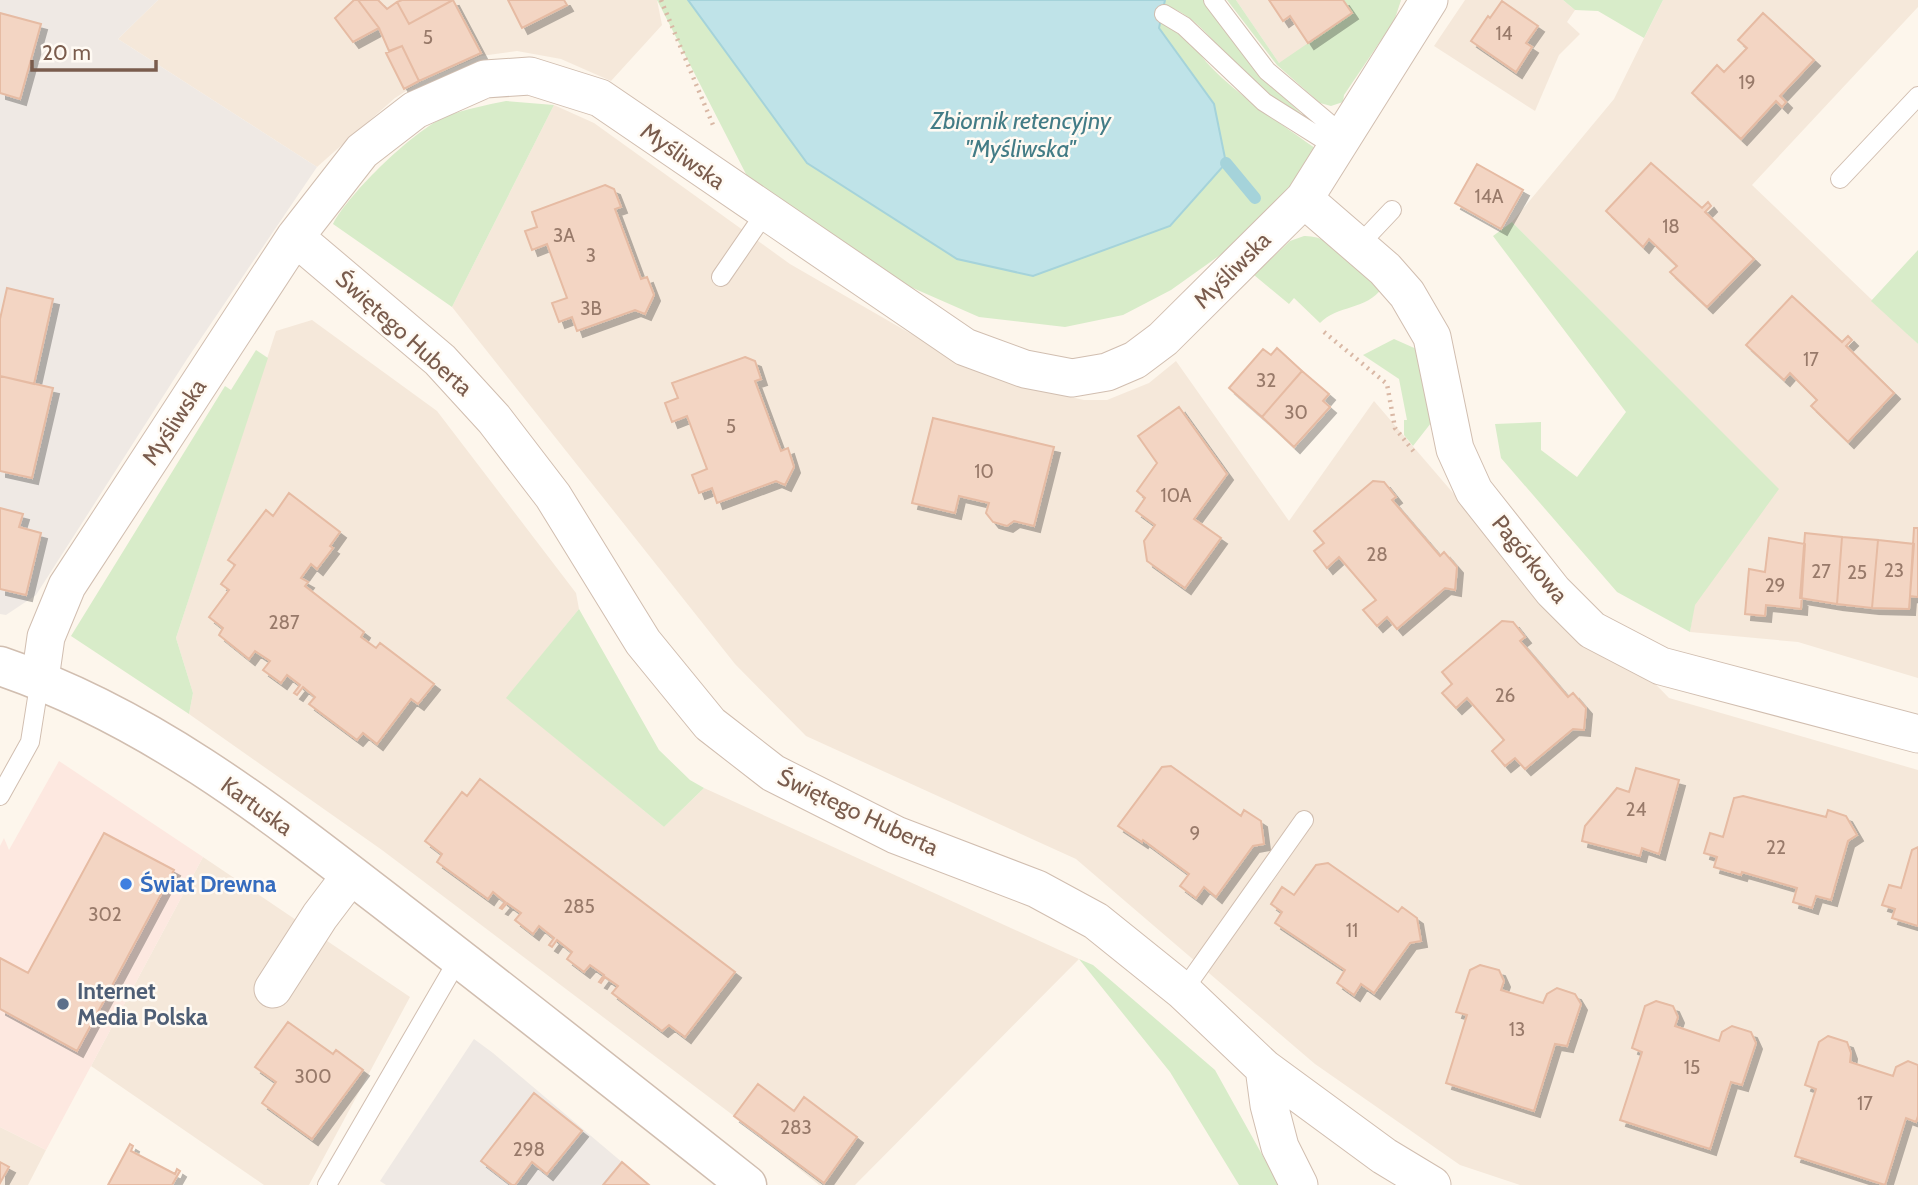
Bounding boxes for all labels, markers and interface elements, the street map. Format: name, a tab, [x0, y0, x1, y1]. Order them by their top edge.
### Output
house number: 14	[1495, 22, 1513, 45]
house number: 5	[423, 26, 433, 49]
scale bar	[32, 28, 156, 72]
text: 20 m	[42, 40, 91, 65]
house number: 19	[1739, 71, 1756, 94]
water label: Zbiornik retencyjny "Myśliwska"	[930, 106, 1112, 163]
street label: Myśliwska	[635, 117, 731, 195]
house number: 14A	[1475, 185, 1504, 208]
house number: 18	[1662, 215, 1680, 238]
house number: 3A	[553, 224, 575, 247]
street label: Myśliwska	[1188, 226, 1276, 314]
house number: 3	[586, 244, 596, 267]
street label: Świętego Huberta	[330, 264, 478, 402]
house number: 3B	[580, 297, 602, 320]
house number: 17	[1803, 348, 1819, 371]
house number: 32	[1256, 369, 1276, 392]
street label: Myśliwska	[136, 374, 212, 470]
house number: 30	[1284, 401, 1308, 424]
house number: 5	[726, 415, 736, 438]
house number: 10	[974, 460, 994, 483]
house number: 10A	[1161, 484, 1192, 507]
street label: Pagórkowa	[1486, 509, 1574, 609]
house number: 28	[1366, 543, 1388, 566]
house number: 23	[1884, 559, 1904, 582]
house number: 27	[1811, 560, 1831, 583]
house number: 25	[1847, 561, 1867, 584]
house number: 29	[1765, 574, 1785, 597]
house number: 287	[268, 611, 300, 634]
house number: 26	[1495, 684, 1515, 707]
street label: Świętego Huberta	[773, 763, 943, 861]
street label: Kartuska	[216, 771, 298, 841]
house number: 24	[1626, 798, 1646, 821]
house number: 9	[1190, 822, 1200, 845]
house number: 22	[1766, 836, 1786, 859]
place label: Świat Drewna	[140, 870, 277, 898]
marker: Świat Drewna	[118, 876, 134, 892]
house number: 285	[563, 895, 595, 918]
house number: 302	[88, 903, 122, 926]
house number: 11	[1346, 919, 1358, 942]
place label: Internet Media Polska	[77, 977, 208, 1031]
marker: Internet Media Polska	[55, 996, 71, 1012]
house number: 13	[1509, 1018, 1525, 1041]
house number: 15	[1684, 1056, 1700, 1079]
house number: 300	[295, 1065, 331, 1088]
house number: 17	[1857, 1092, 1873, 1115]
house number: 283	[780, 1116, 812, 1139]
house number: 298	[513, 1138, 545, 1161]

